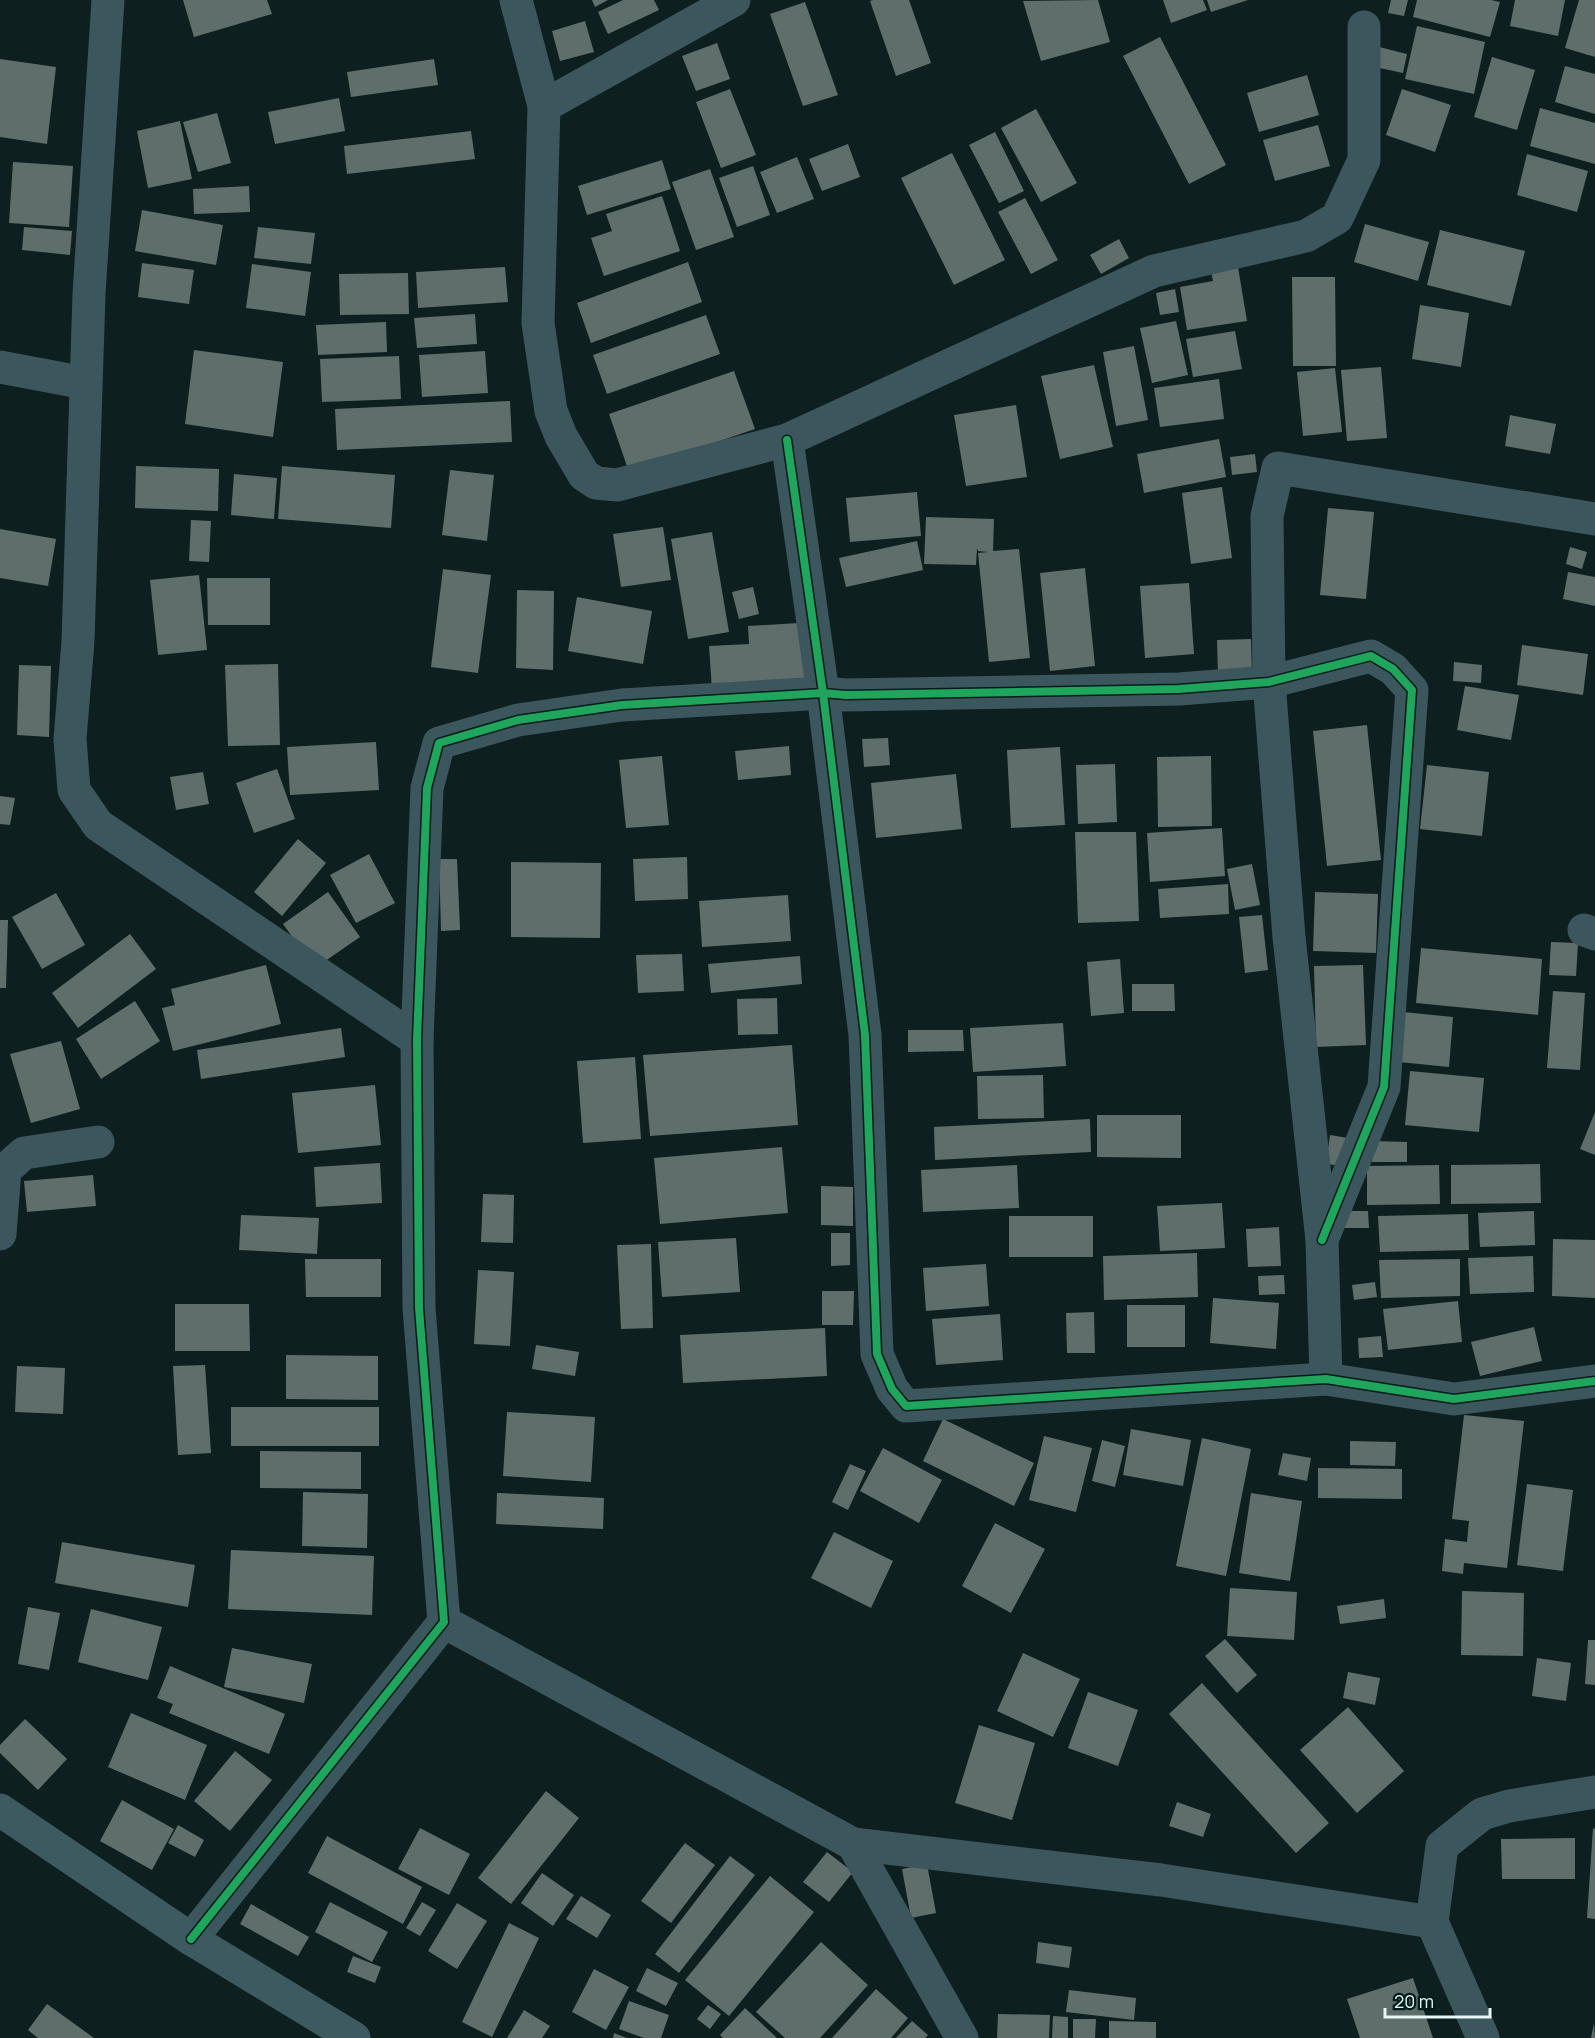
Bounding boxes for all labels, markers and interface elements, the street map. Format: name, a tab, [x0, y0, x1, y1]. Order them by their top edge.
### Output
scale bar	[1385, 1981, 1490, 2019]
text: 20 m	[1394, 1989, 1434, 2013]

